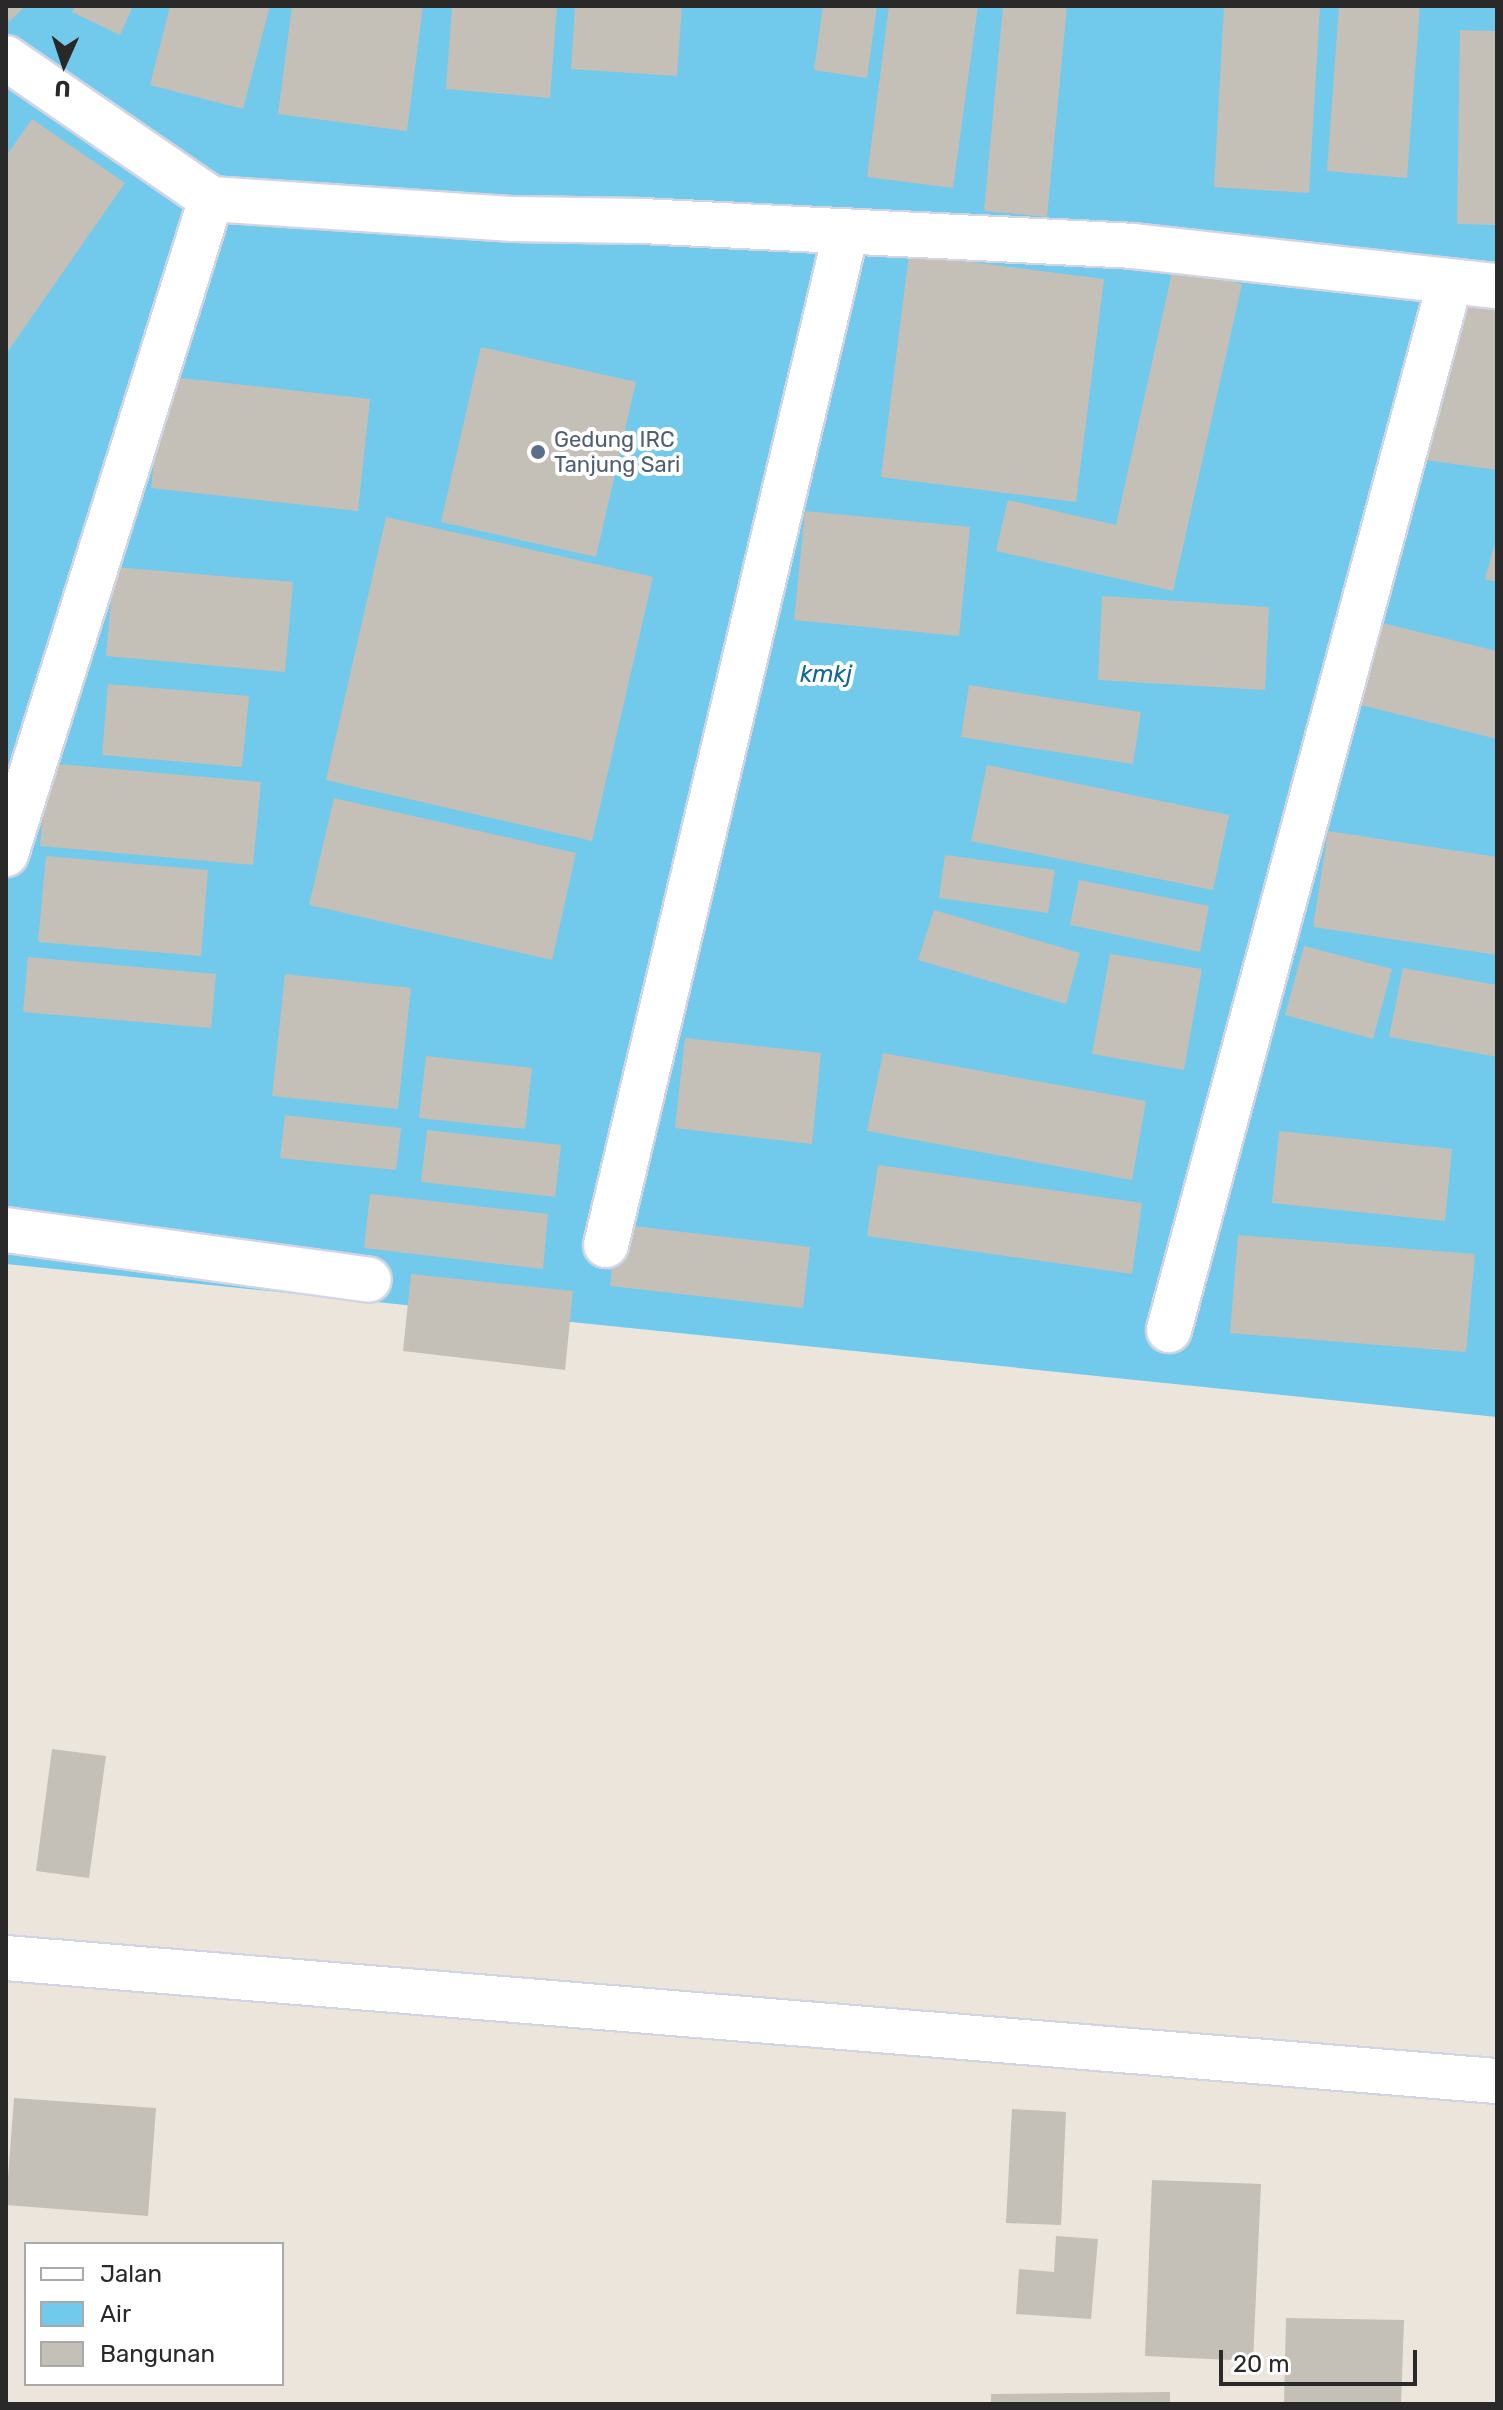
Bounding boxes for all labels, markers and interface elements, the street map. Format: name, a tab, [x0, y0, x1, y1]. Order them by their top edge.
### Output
north arrow	[24, 24, 104, 104]
text: U	[54, 75, 71, 102]
place label: Gedung IRC Tanjung Sari	[554, 426, 680, 478]
marker: Gedung IRC Tanjung Sari	[529, 443, 547, 461]
water label: kmkj	[800, 661, 852, 689]
legend	[24, 2242, 284, 2386]
text: Jalan	[100, 2260, 162, 2288]
text: Air	[100, 2300, 131, 2328]
scale bar	[1223, 2334, 1421, 2384]
text: Bangunan	[100, 2340, 215, 2368]
text: 20 m	[1233, 2350, 1290, 2378]

